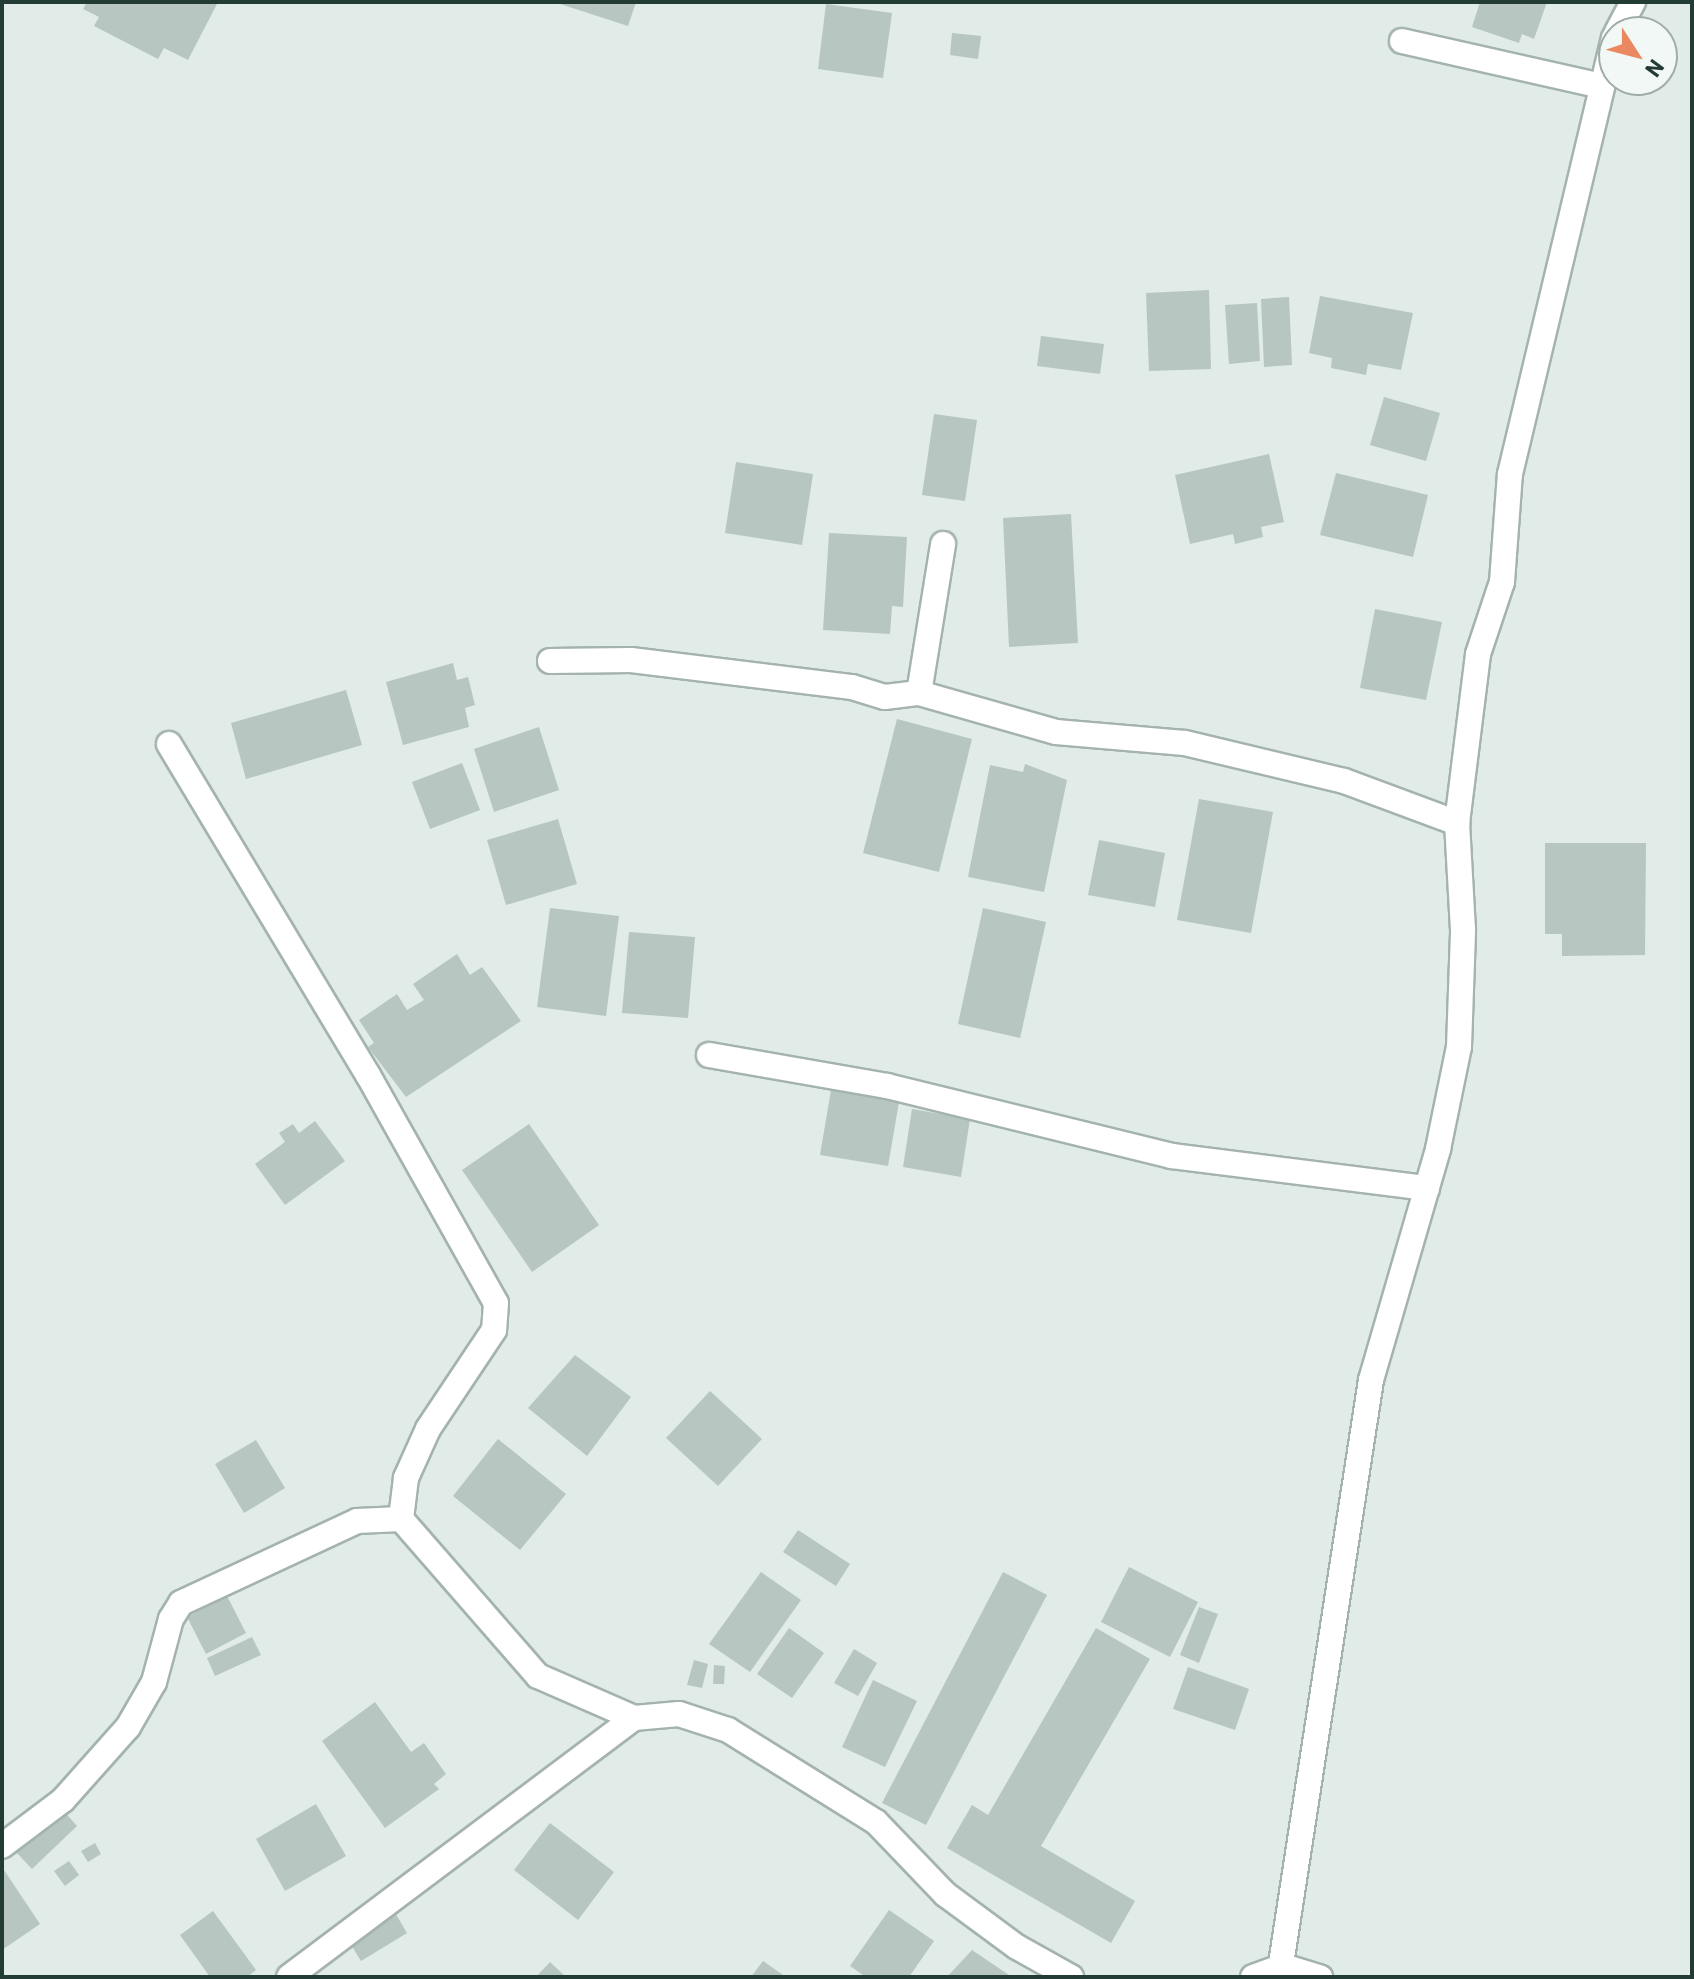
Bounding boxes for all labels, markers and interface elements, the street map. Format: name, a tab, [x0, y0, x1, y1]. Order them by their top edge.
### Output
north arrow	[1598, 16, 1678, 96]
text: N	[1641, 55, 1671, 82]

